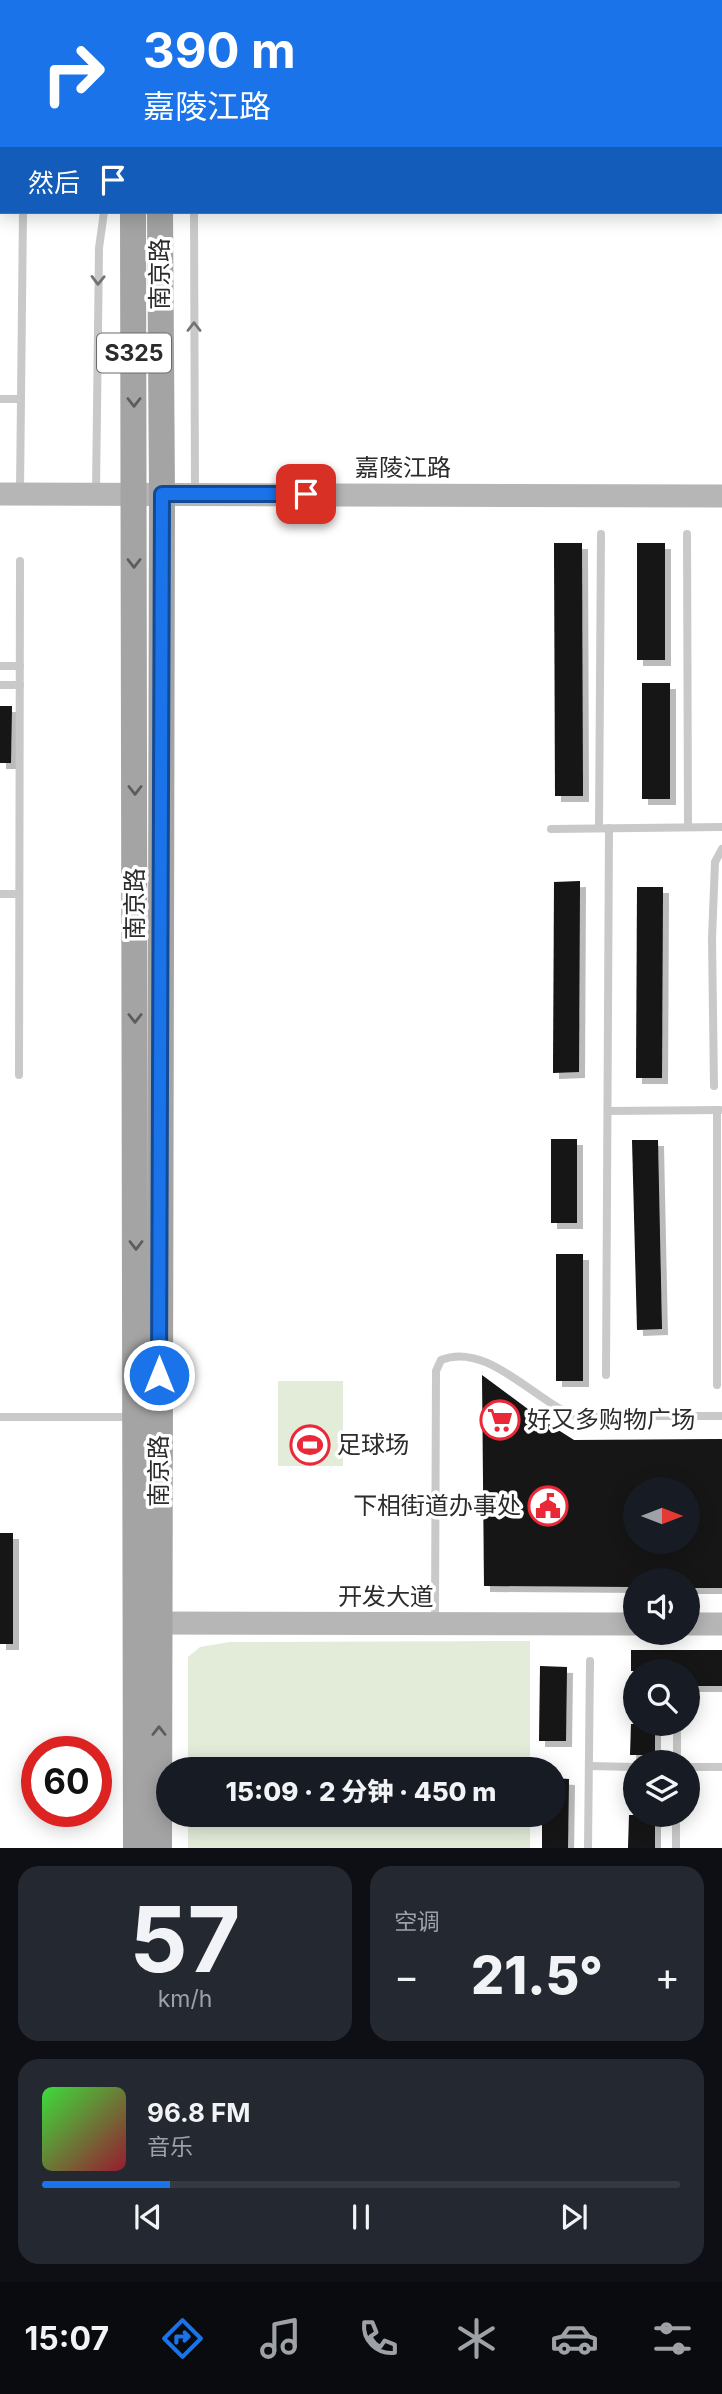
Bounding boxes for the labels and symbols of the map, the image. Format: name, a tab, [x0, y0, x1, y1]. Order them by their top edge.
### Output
street label: 南京路	[145, 238, 174, 310]
one-way arrow	[91, 274, 106, 285]
one-way arrow	[187, 322, 202, 333]
road number: S325	[97, 334, 171, 372]
one-way arrow	[126, 398, 142, 408]
street label: 嘉陵江路	[355, 453, 451, 482]
pin	[276, 464, 336, 524]
one-way arrow	[126, 558, 142, 568]
one-way arrow	[127, 785, 143, 796]
street label: 南京路	[120, 868, 149, 940]
one-way arrow	[127, 1013, 143, 1023]
one-way arrow	[128, 1240, 144, 1251]
position arrow	[122, 1338, 196, 1412]
supermarket icon: 好又多购物广场	[479, 1399, 521, 1441]
place label: 好又多购物广场	[527, 1405, 695, 1434]
sports icon: 足球场	[289, 1424, 331, 1466]
place label: 足球场	[337, 1430, 409, 1459]
street label: 南京路	[144, 1435, 173, 1507]
north arrow	[623, 1477, 700, 1554]
public building icon: 下相街道办事处	[527, 1485, 569, 1527]
place label: 下相街道办事处	[353, 1491, 521, 1520]
street label: 开发大道	[338, 1582, 434, 1611]
one-way arrow	[151, 1725, 167, 1736]
speed limit sign: 60	[21, 1736, 112, 1827]

